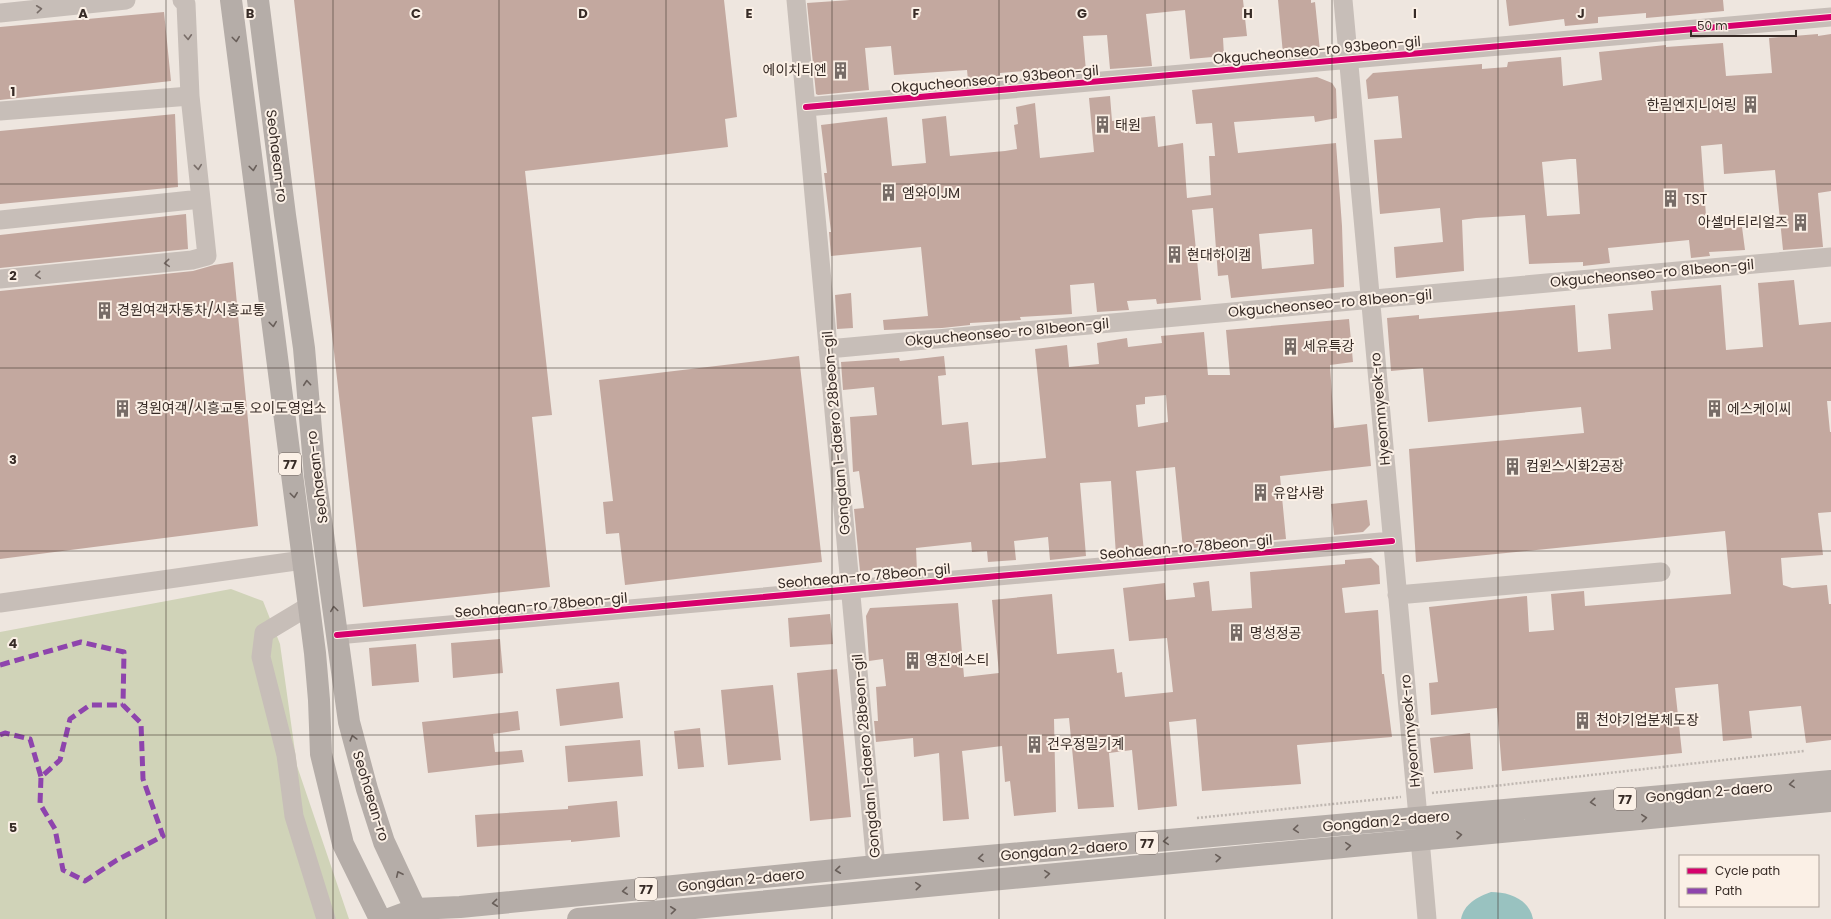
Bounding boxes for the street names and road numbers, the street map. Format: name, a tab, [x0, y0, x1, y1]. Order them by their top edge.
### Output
street label: Okgucheonseo-ro 93beon-gil	[1212, 31, 1422, 69]
street label: Okgucheonseo-ro 93beon-gil	[890, 60, 1100, 98]
street label: Seohaean-ro	[261, 108, 293, 204]
street label: Okgucheonseo-ro 81beon-gil	[1549, 254, 1755, 292]
street label: Okgucheonseo-ro 81beon-gil	[1227, 284, 1433, 322]
street label: Okgucheonseo-ro 81beon-gil	[904, 313, 1110, 351]
street label: Gongdan 1-daero 28beon-gil	[817, 330, 855, 536]
street label: Hyeomnyeok-ro	[1365, 352, 1395, 466]
street label: Seohaean-ro	[301, 429, 333, 525]
road number: 77	[279, 453, 301, 475]
street label: Seohaean-ro 78beon-gil	[1099, 529, 1273, 565]
street label: Seohaean-ro 78beon-gil	[777, 558, 951, 594]
street label: Seohaean-ro 78beon-gil	[454, 587, 628, 623]
street label: Gongdan 1-daero 28beon-gil	[847, 653, 885, 859]
street label: Hyeomnyeok-ro	[1395, 674, 1425, 788]
street label: Seohaean-ro	[348, 748, 394, 844]
street label: Gongdan 2-daero	[1645, 776, 1773, 808]
road number: 77	[1614, 788, 1636, 810]
street label: Gongdan 2-daero	[1322, 805, 1450, 837]
road number: 77	[1136, 832, 1158, 854]
street label: Gongdan 2-daero	[1000, 834, 1128, 866]
street label: Gongdan 2-daero	[677, 863, 805, 897]
road number: 77	[635, 878, 657, 900]

